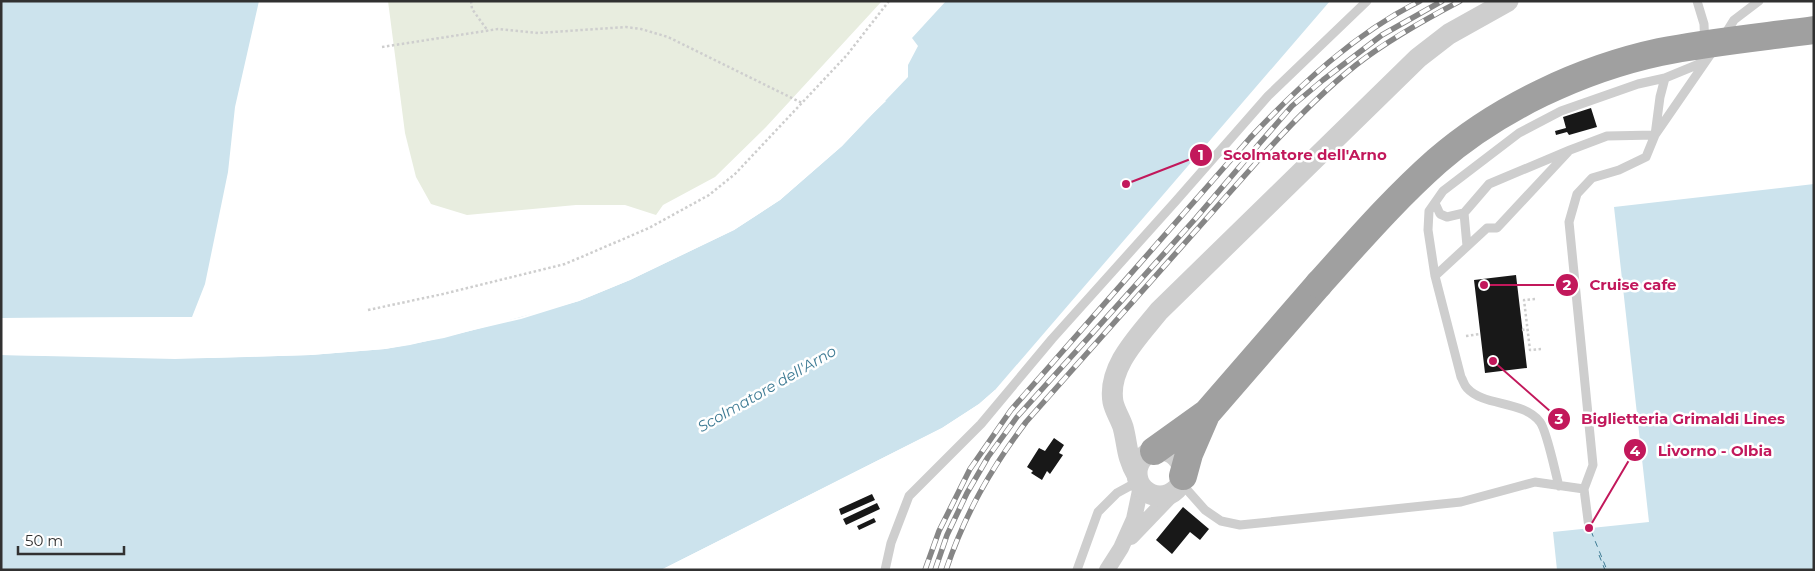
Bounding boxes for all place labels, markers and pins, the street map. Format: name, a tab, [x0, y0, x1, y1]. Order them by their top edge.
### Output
callout: Scolmatore dell'Arno	[1188, 140, 1397, 170]
callout: Cruise cafe	[1555, 270, 1687, 300]
callout: Biglietteria Grimaldi Lines	[1546, 404, 1795, 434]
callout: Livorno - Olbia	[1623, 435, 1782, 465]

